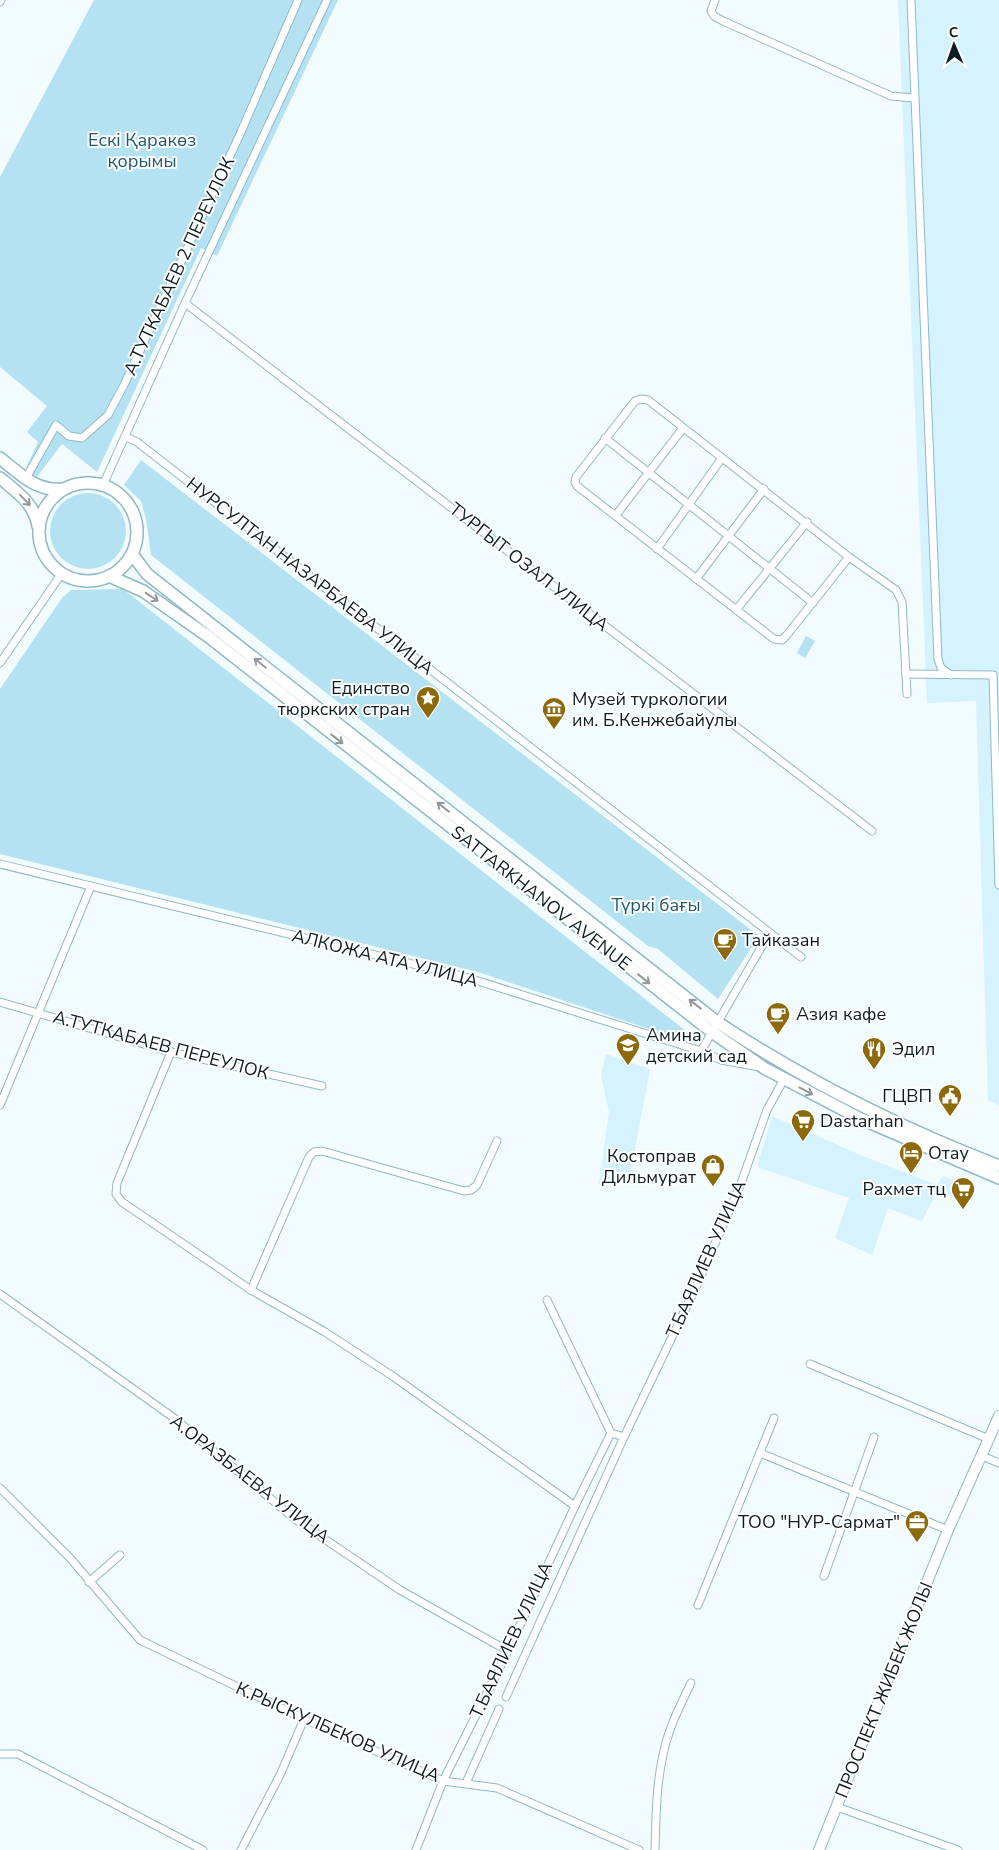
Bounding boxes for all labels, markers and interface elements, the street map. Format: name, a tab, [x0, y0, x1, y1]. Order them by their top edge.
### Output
north arrow	[929, 20, 979, 70]
text: С	[948, 23, 959, 42]
park label: Ескі Қаракөз қорымы	[88, 128, 196, 173]
street label: А.ТУТКАБАЕВ 2 ПЕРЕУЛОК	[118, 153, 240, 379]
street label: НУРСУЛТАН НАЗАРБАЕВА УЛИЦА	[181, 472, 439, 680]
one-way arrow	[19, 494, 31, 506]
street label: ТУРГЫТ ОЗАЛ УЛИЦА	[444, 497, 614, 637]
one-way arrow	[145, 593, 159, 603]
one-way arrow	[254, 658, 267, 669]
place label: Единство тюркских стран	[278, 676, 410, 721]
place icon: Единство тюркских стран	[415, 685, 441, 719]
place label: Музей туркологии им. Б.Кенжебайулы	[572, 687, 737, 732]
museum icon: Музей туркологии им. Б.Кенжебайулы	[541, 696, 567, 730]
one-way arrow	[330, 733, 343, 744]
one-way arrow	[436, 802, 450, 812]
street label: SATTARKHANOV AVENUE	[446, 820, 636, 976]
park label: Түркі бағы	[611, 893, 701, 917]
street label: АЛКОЖА АТА УЛИЦА	[289, 923, 481, 993]
cafe icon: Тайказан	[712, 927, 738, 961]
place label: Тайказан	[742, 928, 820, 952]
one-way arrow	[637, 974, 651, 984]
one-way arrow	[689, 999, 702, 1010]
cafe icon: Азия кафе	[765, 1001, 791, 1035]
place label: Азия кафе	[796, 1002, 886, 1026]
street label: А.ТУТКАБАЕВ ПЕРЕУЛОК	[50, 1005, 272, 1086]
place label: Амина детский сад	[646, 1023, 747, 1068]
school or university icon: Амина детский сад	[615, 1032, 641, 1066]
restaurant icon: Эдил	[861, 1036, 887, 1070]
place label: Эдил	[892, 1037, 935, 1061]
public building icon: ГЦВП	[937, 1083, 963, 1117]
place label: ГЦВП	[882, 1084, 932, 1108]
one-way arrow	[799, 1086, 814, 1096]
supermarket icon: Dastarhan	[790, 1108, 816, 1142]
place label: Dastarhan	[820, 1109, 904, 1133]
hotel icon: Отау	[898, 1140, 924, 1174]
place label: Отау	[928, 1141, 969, 1165]
place label: Костоправ Дильмурат	[602, 1144, 696, 1189]
shop icon: Костоправ Дильмурат	[700, 1153, 726, 1187]
street label: Т.БАЯЛИЕВ УЛИЦА	[660, 1176, 752, 1342]
supermarket icon: Рахмет тц	[950, 1176, 976, 1210]
place label: Рахмет тц	[862, 1177, 946, 1201]
street label: А.ОРАЗБАЕВА УЛИЦА	[165, 1409, 335, 1549]
office icon: ТОО "НУР-Сармат"	[904, 1509, 930, 1543]
place label: ТОО "НУР-Сармат"	[738, 1510, 900, 1534]
street label: Т.БАЯЛИЕВ УЛИЦА	[464, 1558, 558, 1722]
street label: ПРОСПЕКТ ЖИБЕК ЖОЛЫ	[830, 1578, 938, 1802]
street label: К.РЫСКУЛБЕКОВ УЛИЦА	[232, 1676, 444, 1788]

